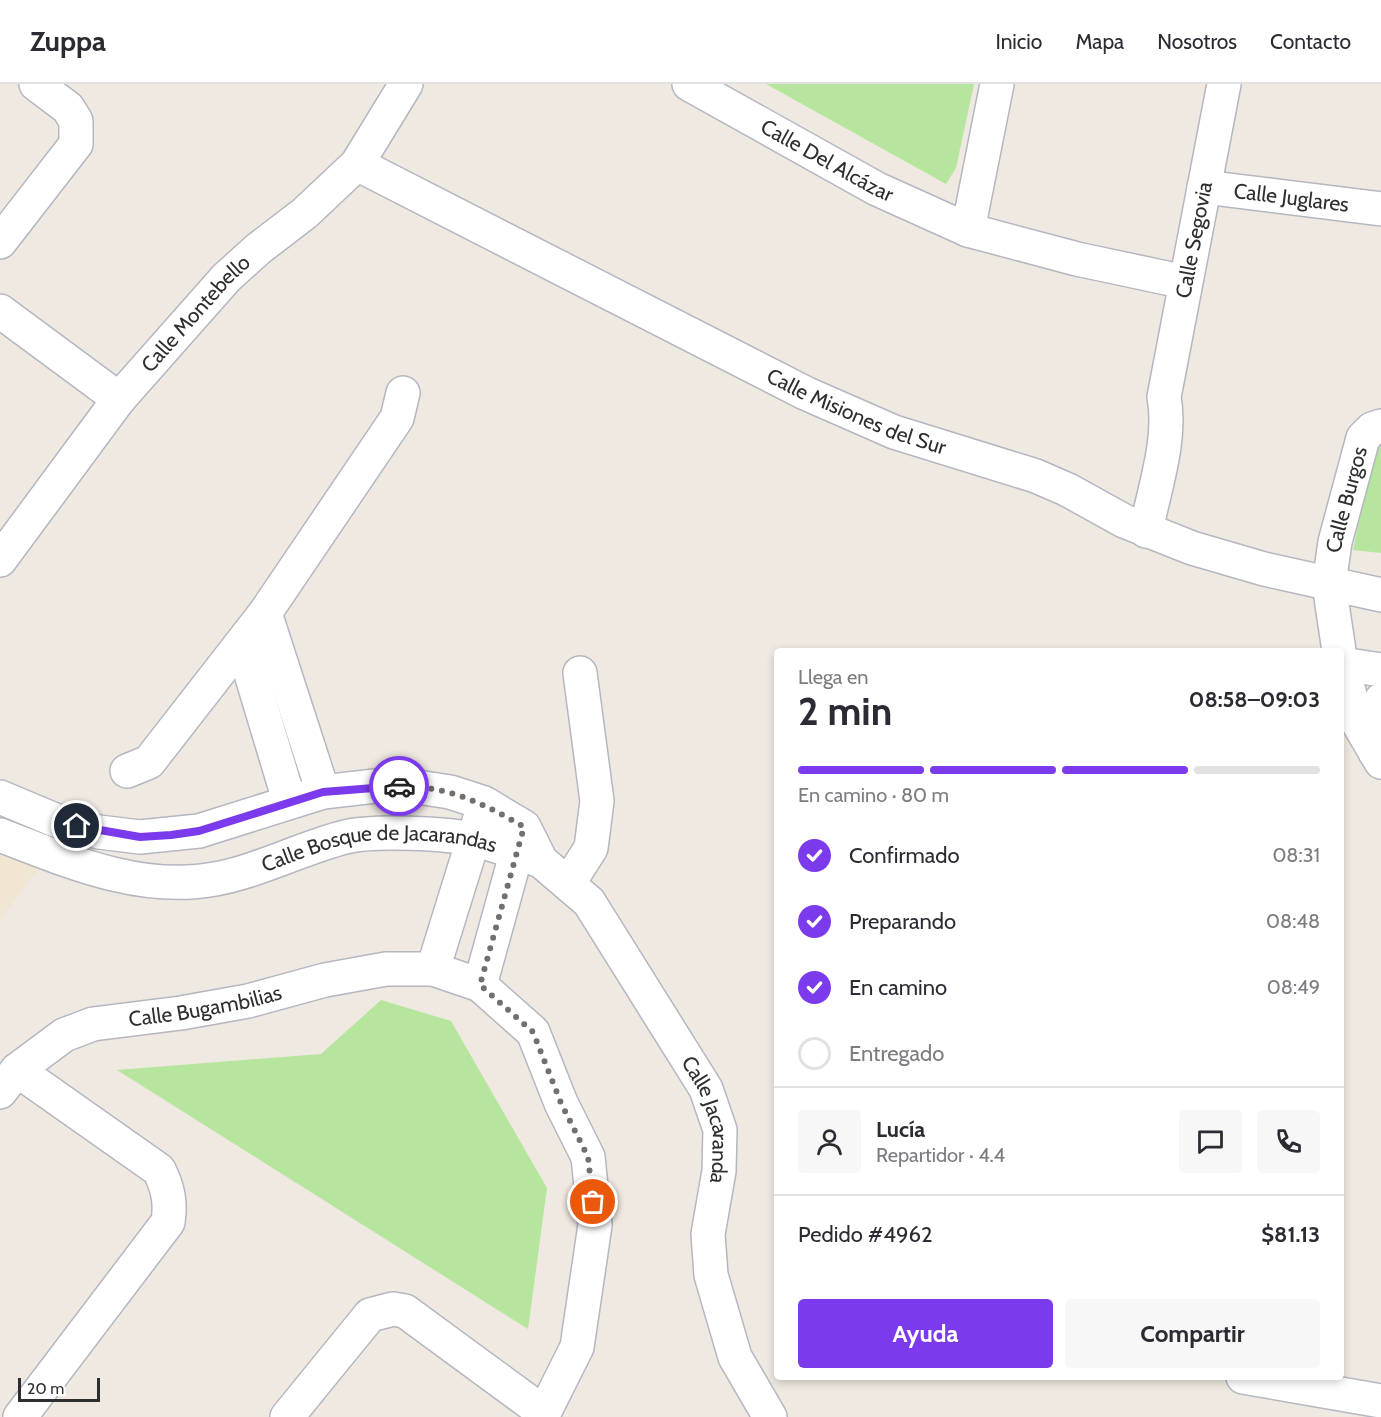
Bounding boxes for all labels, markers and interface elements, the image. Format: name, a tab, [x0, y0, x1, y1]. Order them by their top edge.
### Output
text: Zuppa	[30, 24, 106, 58]
text: Inicio	[995, 29, 1042, 54]
text: Mapa	[1075, 29, 1124, 54]
text: Nosotros	[1157, 29, 1237, 54]
text: Contacto	[1270, 29, 1351, 54]
street label: Calle Del Alcázar	[757, 114, 898, 207]
street label: Calle Juglares	[1232, 178, 1351, 217]
street label: Calle Segovia	[1170, 180, 1217, 300]
street label: Calle Montebello	[136, 249, 255, 377]
street label: Calle Misiones del Sur	[763, 363, 950, 459]
street label: Calle Burgos	[1321, 443, 1372, 554]
text: Llega en	[798, 665, 868, 689]
text: 08:58–09:03	[1189, 686, 1320, 713]
text: 2 min	[798, 687, 892, 735]
courier	[369, 756, 429, 816]
icon: car	[383, 770, 416, 803]
text: En camino · 80 m	[798, 783, 949, 807]
pin	[51, 800, 102, 851]
icon: home	[60, 809, 93, 842]
street label: Calle Bosque de Jacarandas	[258, 820, 500, 877]
icon: check	[798, 839, 831, 872]
text: Confirmado	[849, 842, 960, 869]
text: 08:31	[1272, 843, 1320, 867]
icon: check	[798, 905, 831, 938]
text: Preparando	[849, 908, 956, 935]
text: 08:48	[1266, 909, 1320, 933]
icon: check	[798, 971, 831, 1004]
text: En camino	[849, 974, 947, 1001]
text: 08:49	[1267, 975, 1320, 999]
street label: Calle Bugambilias	[127, 979, 285, 1031]
text: Entregado	[849, 1040, 944, 1067]
street label: Calle Jacaranda	[677, 1051, 733, 1186]
button: person	[798, 1110, 861, 1173]
button: chat	[1179, 1110, 1242, 1173]
button: phone	[1257, 1110, 1320, 1173]
text: Lucía	[876, 1116, 925, 1143]
text: Repartidor · 4.4	[876, 1143, 1005, 1167]
pin	[567, 1176, 618, 1227]
icon: bag	[576, 1185, 609, 1218]
text: Pedido #4962	[798, 1221, 932, 1248]
text: $81.13	[1261, 1221, 1320, 1248]
button: Ayuda	[798, 1299, 1053, 1368]
button: Compartir	[1065, 1299, 1320, 1368]
scale bar	[18, 1375, 100, 1402]
text: 20 m	[27, 1379, 64, 1398]

